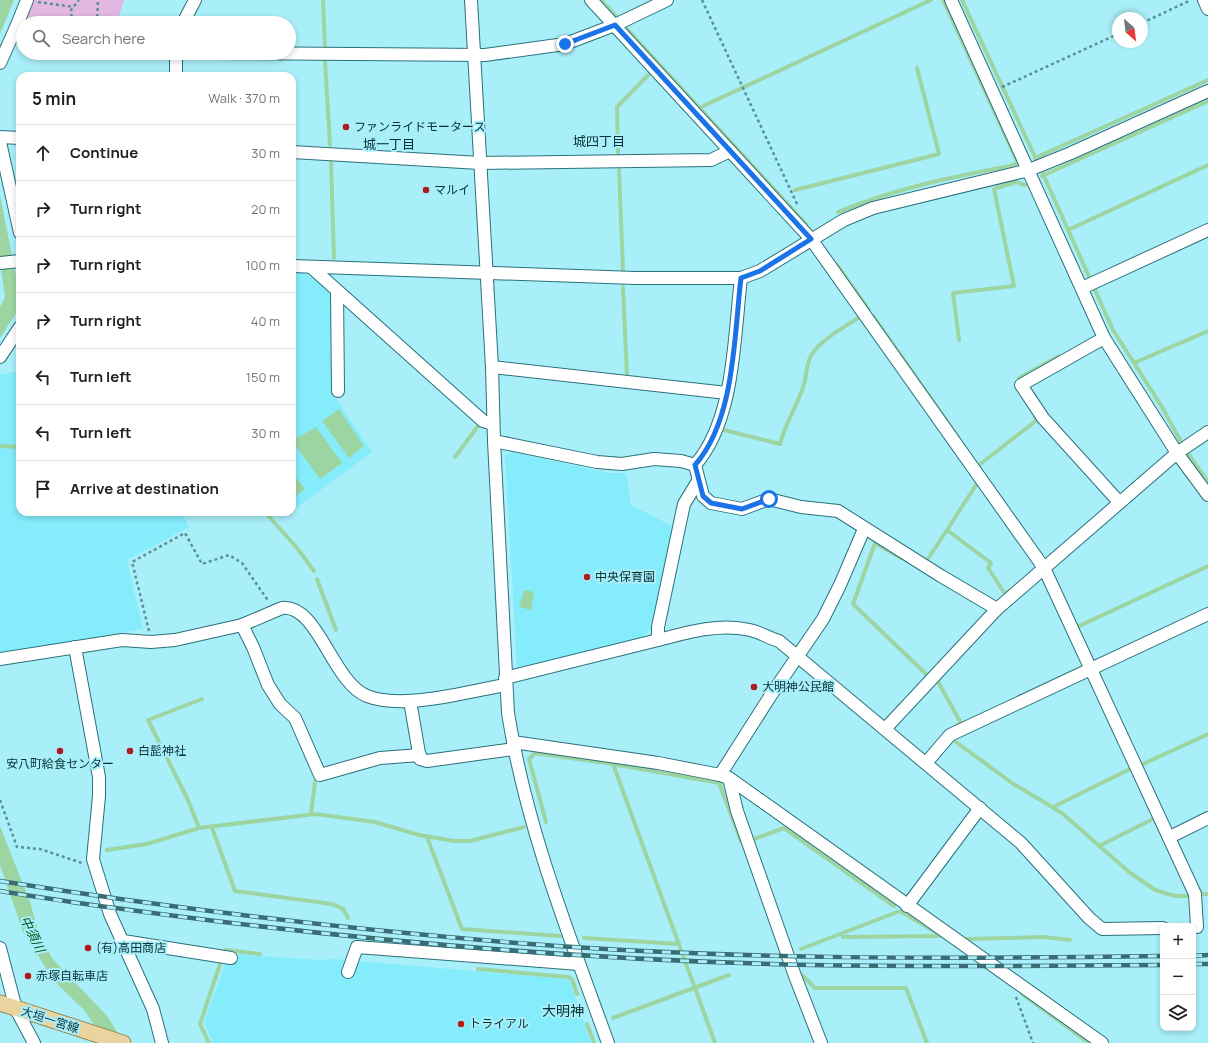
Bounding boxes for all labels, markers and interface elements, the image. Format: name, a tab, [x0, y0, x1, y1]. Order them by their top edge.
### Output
north arrow	[1112, 12, 1148, 48]
search box	[16, 16, 296, 60]
icon: search	[30, 27, 52, 49]
text: Search here	[62, 28, 145, 49]
route end	[556, 35, 574, 53]
text: 5 min	[32, 87, 76, 110]
text: Walk · 370 m	[208, 89, 280, 107]
place label: ファンライドモータース	[354, 118, 485, 135]
marker: ファンライドモータース	[341, 122, 351, 132]
district label: 城四丁目	[573, 132, 625, 150]
district label: 城一丁目	[363, 135, 415, 153]
icon: ahead	[32, 142, 54, 164]
text: Continue	[70, 142, 138, 163]
text: 30 m	[251, 144, 280, 162]
place label: マルイ	[434, 181, 470, 198]
marker: マルイ	[421, 185, 431, 195]
icon: right	[32, 198, 54, 220]
text: Turn right	[70, 198, 141, 219]
text: 20 m	[251, 200, 280, 218]
icon: right	[32, 254, 54, 276]
text: Turn right	[70, 254, 141, 275]
text: 100 m	[245, 256, 280, 274]
icon: right	[32, 310, 54, 332]
text: Turn right	[70, 310, 141, 331]
text: 40 m	[251, 312, 280, 330]
icon: left	[32, 366, 54, 388]
text: Turn left	[70, 366, 132, 387]
text: 150 m	[246, 368, 280, 386]
icon: left	[32, 422, 54, 444]
text: Turn left	[70, 422, 132, 443]
text: 30 m	[251, 424, 280, 442]
icon: arrive	[32, 478, 54, 500]
text: Arrive at destination	[70, 478, 219, 499]
route start	[760, 490, 778, 508]
place label: 中央保育園	[595, 568, 655, 585]
marker: 中央保育園	[582, 572, 592, 582]
place label: 大明神公民館	[762, 678, 834, 695]
marker: 大明神公民館	[749, 682, 759, 692]
place label: 白髭神社	[138, 742, 186, 759]
marker: 安八町給食センター	[55, 746, 65, 756]
marker: 白髭神社	[125, 746, 135, 756]
place label: 安八町給食センター	[6, 755, 114, 772]
water label: 中須川	[16, 913, 51, 957]
map controls	[1160, 923, 1196, 1031]
button: +	[1160, 923, 1196, 959]
place label: (有)高田商店	[96, 939, 166, 956]
marker: (有)高田商店	[83, 943, 93, 953]
button: −	[1160, 959, 1196, 995]
place label: 赤塚自転車店	[36, 967, 108, 984]
marker: 赤塚自転車店	[23, 971, 33, 981]
button: layers	[1160, 995, 1196, 1031]
district label: 大明神	[542, 1001, 584, 1020]
street label: 大垣一宮線	[19, 1002, 81, 1037]
place label: トライアル	[469, 1015, 529, 1032]
marker: トライアル	[456, 1019, 466, 1029]

